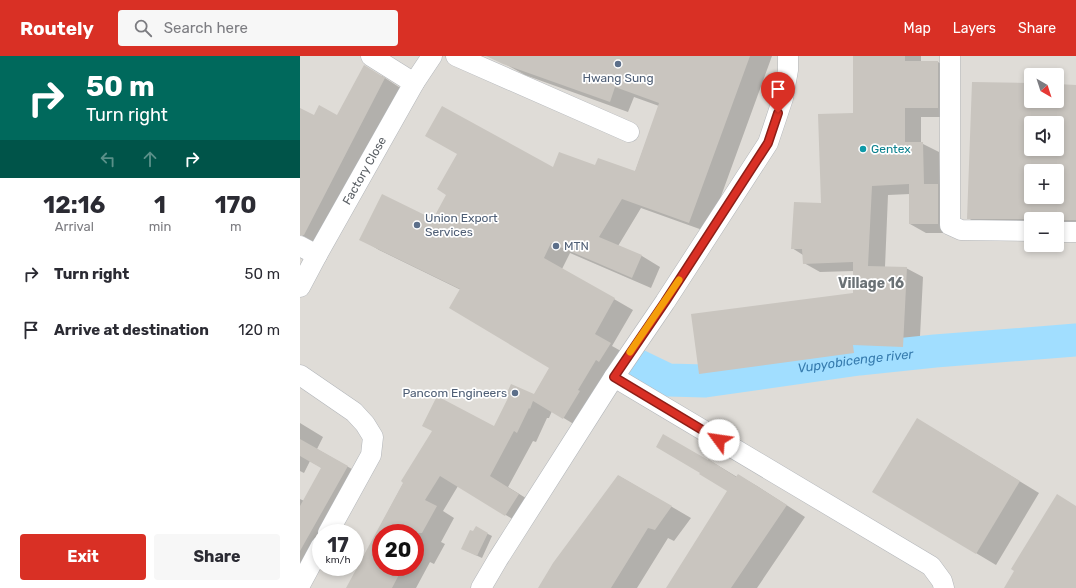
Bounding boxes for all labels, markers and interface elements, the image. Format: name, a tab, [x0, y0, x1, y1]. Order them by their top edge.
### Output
search box	[118, 10, 398, 46]
text: Routely	[20, 17, 94, 40]
icon: search	[132, 17, 154, 39]
text: Search here	[164, 19, 248, 37]
text: Map	[904, 20, 931, 37]
text: Layers	[953, 20, 996, 37]
text: Share	[1018, 20, 1056, 37]
marker: Hwang Sung	[613, 59, 623, 69]
north arrow	[1024, 68, 1064, 108]
map controls	[1024, 68, 1064, 252]
text: 50 m	[86, 70, 155, 103]
place label: Hwang Sung	[582, 71, 654, 85]
icon: right	[20, 72, 72, 124]
pin	[761, 72, 795, 113]
icon: arrive	[767, 78, 789, 100]
text: Turn right	[86, 104, 168, 126]
button: sound	[1024, 116, 1064, 156]
street label: Factory Close	[340, 134, 389, 207]
place label: Gentex	[871, 142, 911, 156]
marker: Gentex	[858, 144, 868, 154]
icon: left	[97, 148, 119, 170]
icon: ahead	[139, 148, 161, 170]
icon: right	[181, 148, 203, 170]
button: +	[1024, 164, 1064, 204]
text: 12:16	[43, 191, 105, 219]
text: 1	[154, 191, 166, 219]
text: 170	[215, 191, 257, 219]
place label: Union Export Services	[425, 211, 498, 239]
button: −	[1024, 212, 1064, 252]
text: Arrival	[55, 219, 94, 234]
text: min	[149, 219, 171, 234]
text: m	[230, 219, 241, 234]
marker: Union Export Services	[412, 220, 422, 230]
place label: MTN	[564, 239, 589, 253]
marker: MTN	[551, 241, 561, 251]
icon: right	[20, 263, 42, 285]
text: Turn right	[54, 265, 129, 283]
text: 50 m	[245, 265, 280, 283]
district label: Village 16	[838, 275, 904, 292]
icon: arrive	[20, 319, 42, 341]
text: Arrive at destination	[54, 321, 209, 339]
text: 120 m	[238, 321, 280, 339]
water label: Vupyobicenge river	[797, 346, 915, 376]
place label: Pancom Engineers	[402, 386, 507, 400]
marker: Pancom Engineers	[510, 388, 520, 398]
position arrow	[698, 419, 740, 461]
speed limit sign: 20	[372, 524, 424, 576]
text: 17	[327, 533, 349, 557]
button: Exit	[20, 534, 146, 580]
button: Share	[154, 534, 280, 580]
text: km/h	[326, 554, 350, 566]

